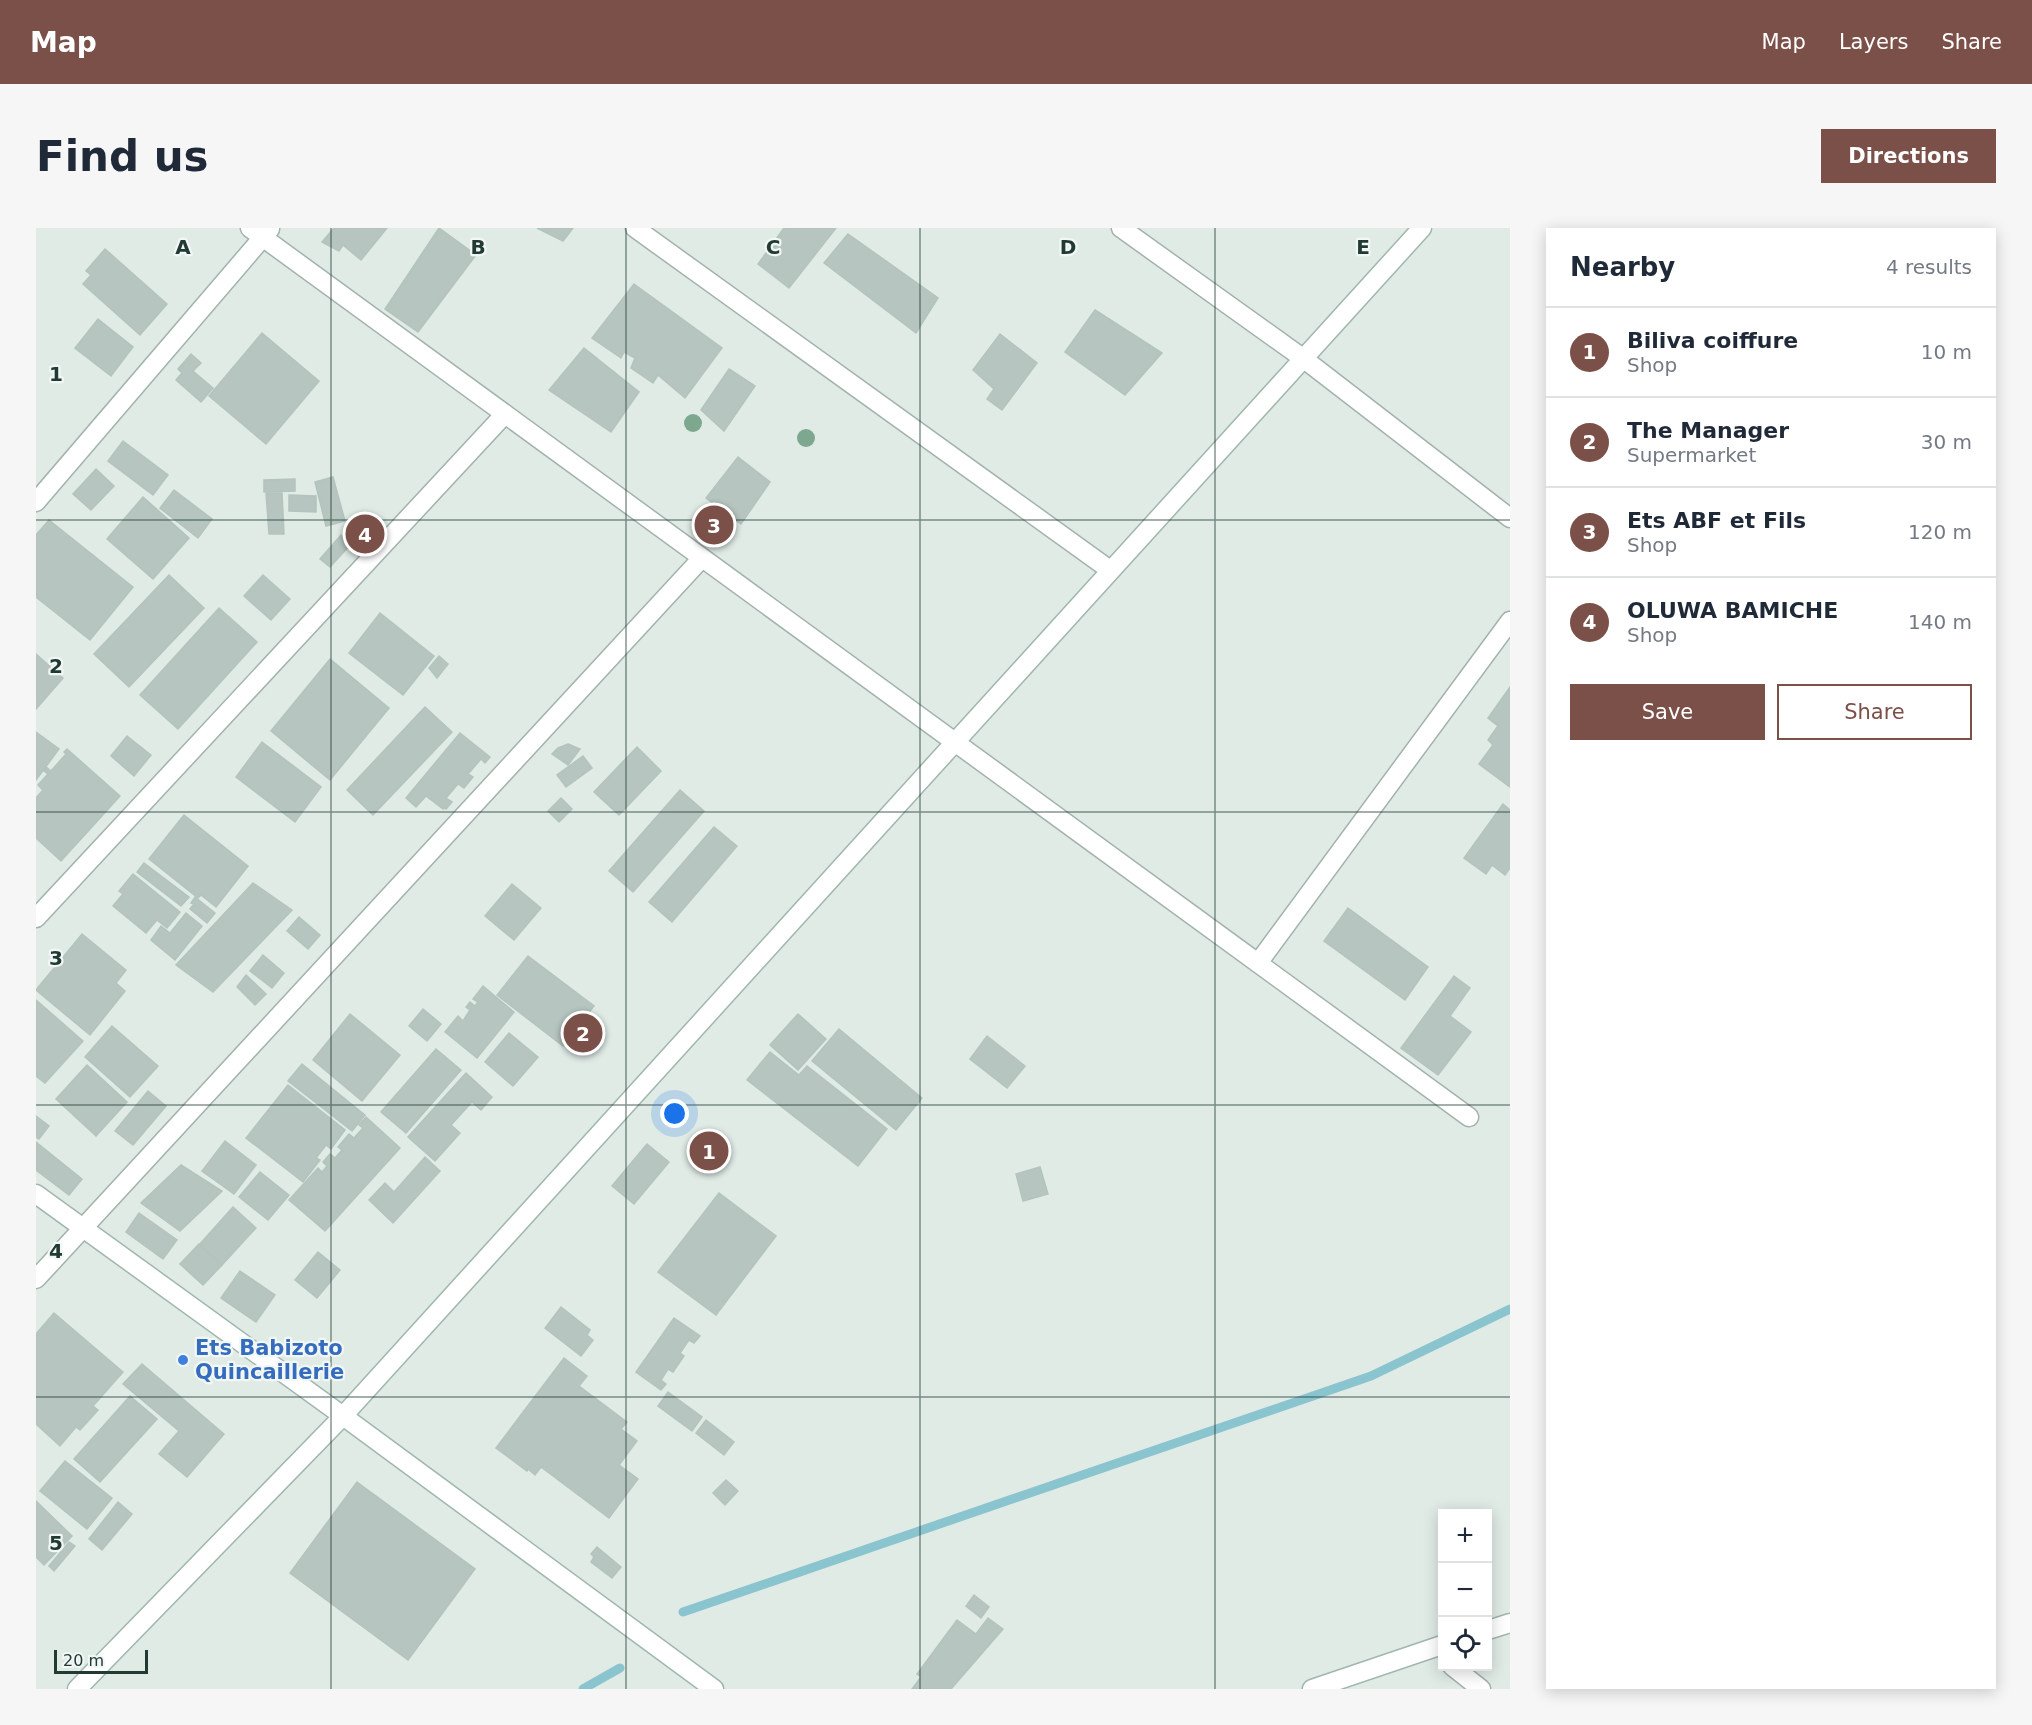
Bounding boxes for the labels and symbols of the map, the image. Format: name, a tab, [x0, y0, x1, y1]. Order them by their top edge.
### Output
text: A	[175, 235, 191, 259]
text: B	[470, 235, 486, 259]
text: C	[766, 235, 780, 259]
text: D	[1060, 235, 1076, 259]
text: E	[1356, 235, 1370, 259]
text: 1	[49, 362, 63, 386]
pin: 3	[694, 502, 734, 548]
pin: 4	[346, 512, 384, 556]
text: 2	[49, 654, 63, 678]
text: 3	[49, 946, 63, 970]
pin: 2	[564, 1010, 602, 1056]
your location	[660, 1099, 689, 1128]
pin: 1	[690, 1128, 728, 1174]
text: 4	[49, 1239, 63, 1263]
place label: Ets Babizoto Quincaillerie	[195, 1336, 344, 1384]
marker: Ets Babizoto Quincaillerie	[176, 1353, 190, 1367]
text: 5	[49, 1531, 63, 1555]
scale bar	[54, 1647, 148, 1674]

